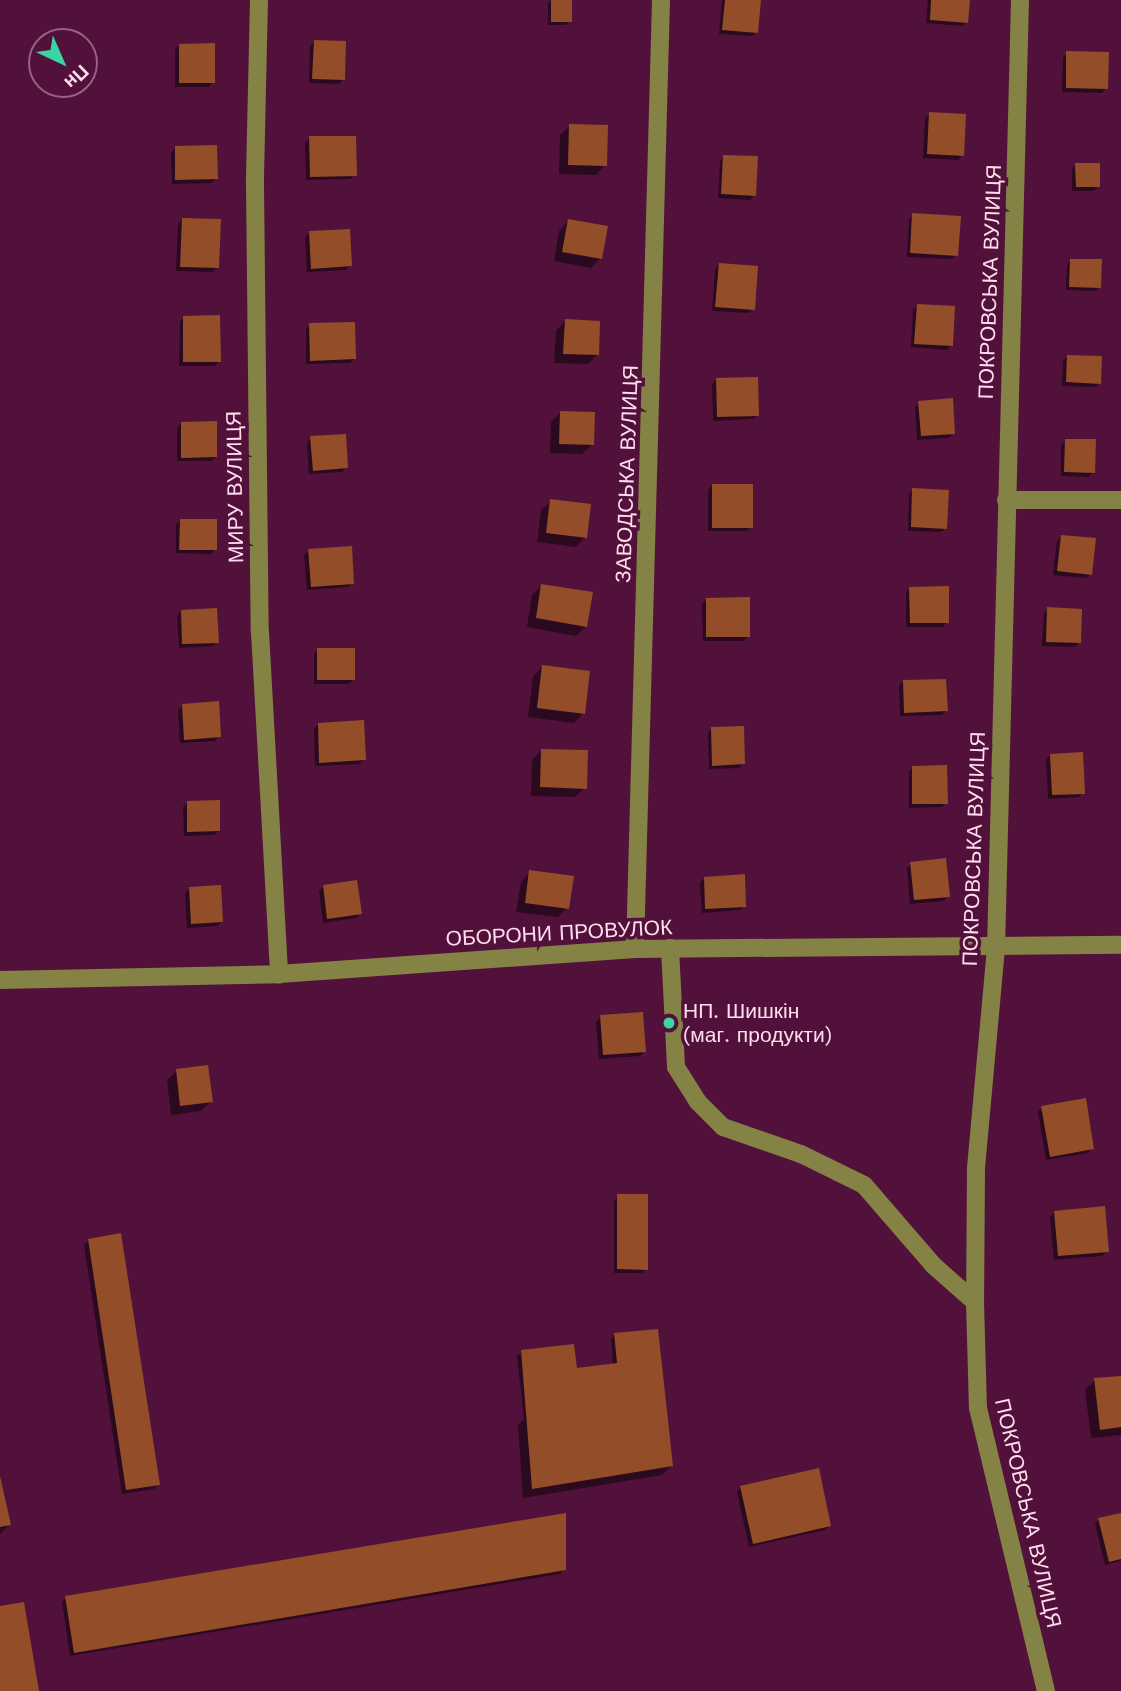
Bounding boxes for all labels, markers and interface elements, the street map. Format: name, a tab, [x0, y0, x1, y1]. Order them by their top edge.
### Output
north arrow	[28, 28, 98, 98]
text: Пн	[60, 60, 94, 94]
street label: ПОКРОВСЬКА ВУЛИЦЯ	[973, 164, 1007, 400]
street label: ЗАВОДСЬКА ВУЛИЦЯ	[611, 365, 643, 583]
street label: МИРУ ВУЛИЦЯ	[221, 411, 249, 563]
street label: ПОКРОВСЬКА ВУЛИЦЯ	[957, 731, 991, 967]
street label: ОБОРОНИ ПРОВУЛОК	[445, 914, 673, 952]
place label: НП. Шишкін (маг. продукти)	[683, 998, 832, 1048]
marker: НП. Шишкін (маг. продукти)	[661, 1015, 677, 1031]
street label: ПОКРОВСЬКА ВУЛИЦЯ	[989, 1396, 1067, 1630]

